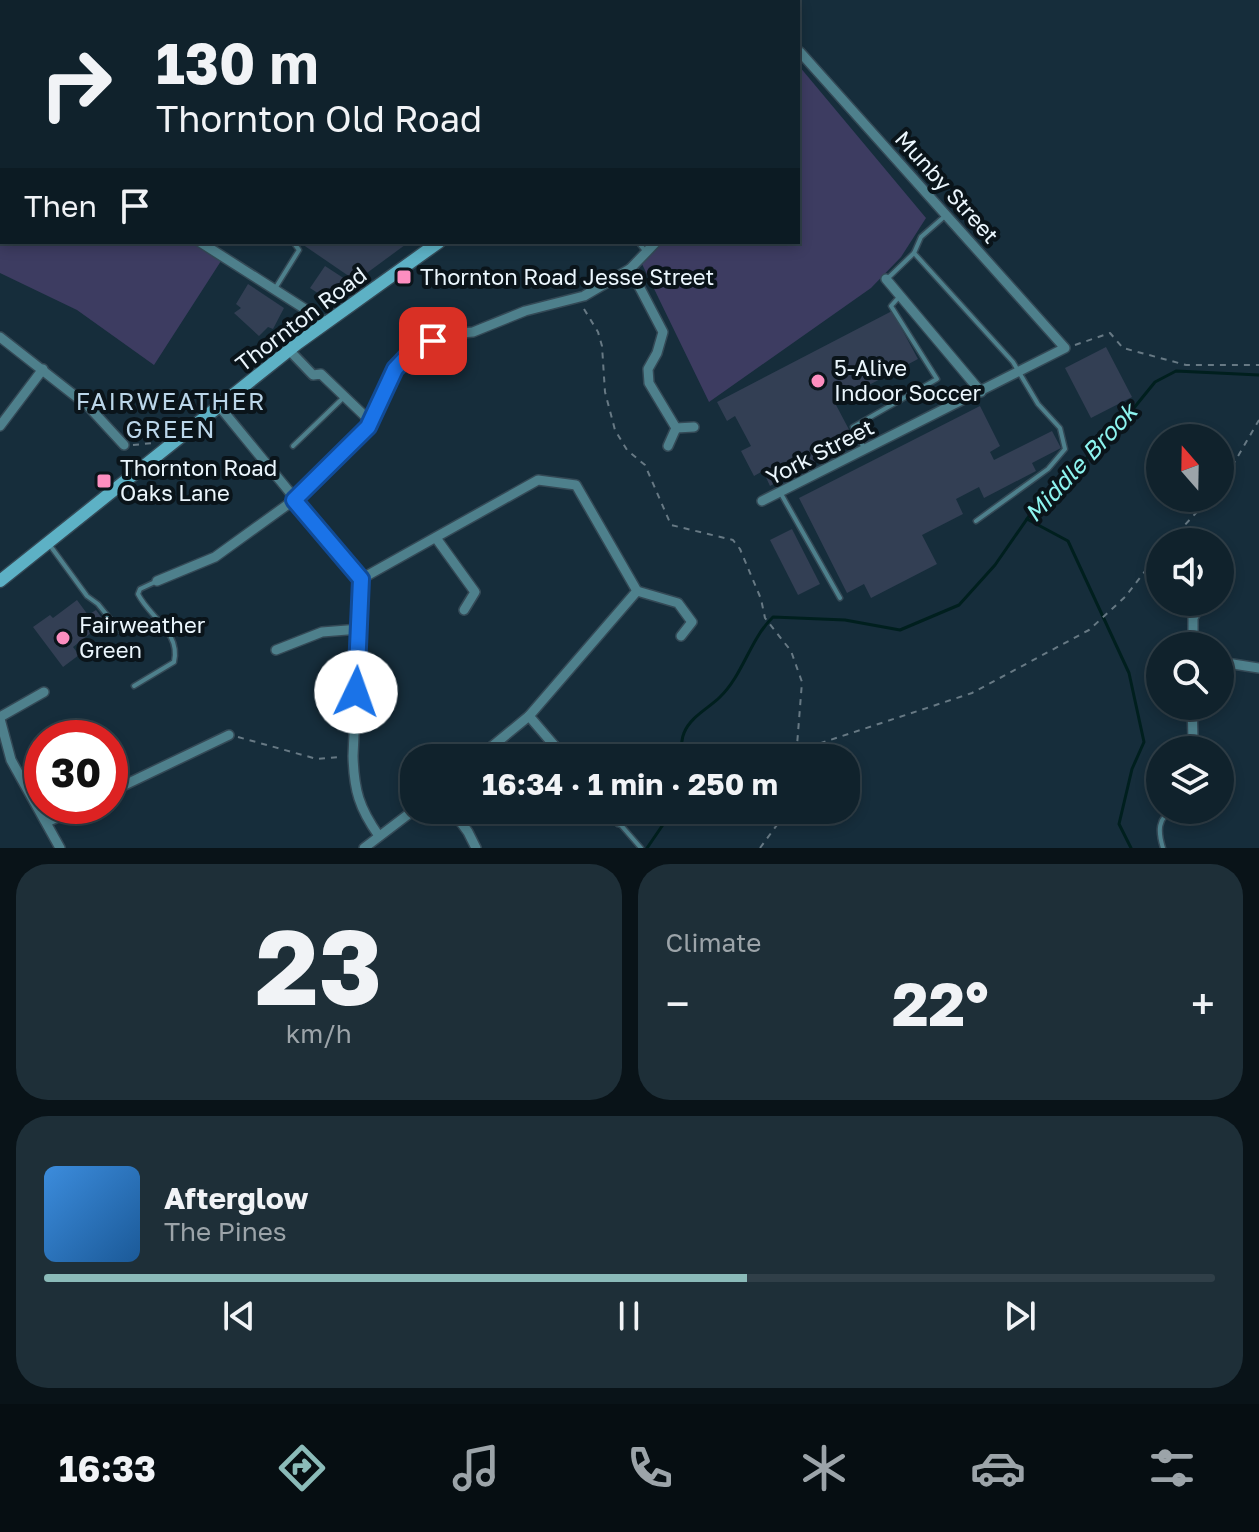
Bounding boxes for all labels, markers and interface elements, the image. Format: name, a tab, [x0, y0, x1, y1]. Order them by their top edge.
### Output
text: 130 m	[156, 29, 318, 96]
icon: right	[24, 32, 128, 136]
text: Thornton Old Road	[156, 97, 482, 140]
street label: Munby Street	[890, 125, 1005, 248]
icon: arrive	[113, 184, 157, 228]
text: Then	[24, 188, 97, 224]
street label: Thornton Road	[230, 261, 372, 377]
place label: Thornton Road Jesse Street	[420, 263, 714, 290]
marker: Thornton Road Jesse Street	[395, 268, 413, 286]
pin	[399, 307, 467, 375]
icon: arrive	[411, 319, 455, 363]
place label: 5-Alive Indoor Soccer	[834, 354, 981, 406]
marker: 5-Alive Indoor Soccer	[809, 372, 827, 390]
district label: FAIRWEATHER GREEN	[76, 386, 266, 443]
water label: Middle Brook	[1018, 395, 1144, 527]
street label: York Street	[761, 413, 878, 490]
north arrow	[1146, 424, 1234, 512]
map controls	[1146, 424, 1234, 824]
place label: Thornton Road Oaks Lane	[120, 454, 277, 506]
marker: Thornton Road Oaks Lane	[95, 472, 113, 490]
button: sound	[1146, 528, 1234, 616]
place label: Fairweather Green	[79, 611, 206, 663]
marker: Fairweather Green	[54, 629, 72, 647]
button: search	[1146, 632, 1234, 720]
position arrow	[314, 650, 398, 734]
speed limit sign: 30	[24, 720, 128, 824]
button: layers	[1146, 736, 1234, 824]
text: 16:34 · 1 min · 250 m	[482, 766, 778, 802]
text: 23	[255, 903, 382, 1028]
text: Climate	[666, 927, 761, 958]
text: 22°	[892, 967, 989, 1039]
text: −	[666, 977, 690, 1030]
text: +	[1191, 977, 1215, 1030]
text: km/h	[286, 1018, 352, 1049]
text: Afterglow	[164, 1180, 308, 1216]
text: The Pines	[164, 1216, 287, 1247]
icon: previous	[217, 1294, 261, 1338]
icon: pause	[607, 1294, 651, 1338]
icon: next	[998, 1294, 1042, 1338]
icon: directions	[274, 1440, 330, 1496]
icon: music	[448, 1440, 504, 1496]
icon: phone	[622, 1440, 678, 1496]
icon: climate	[796, 1440, 852, 1496]
icon: car	[970, 1440, 1026, 1496]
icon: filters	[1144, 1440, 1200, 1496]
text: 16:33	[59, 1447, 156, 1490]

